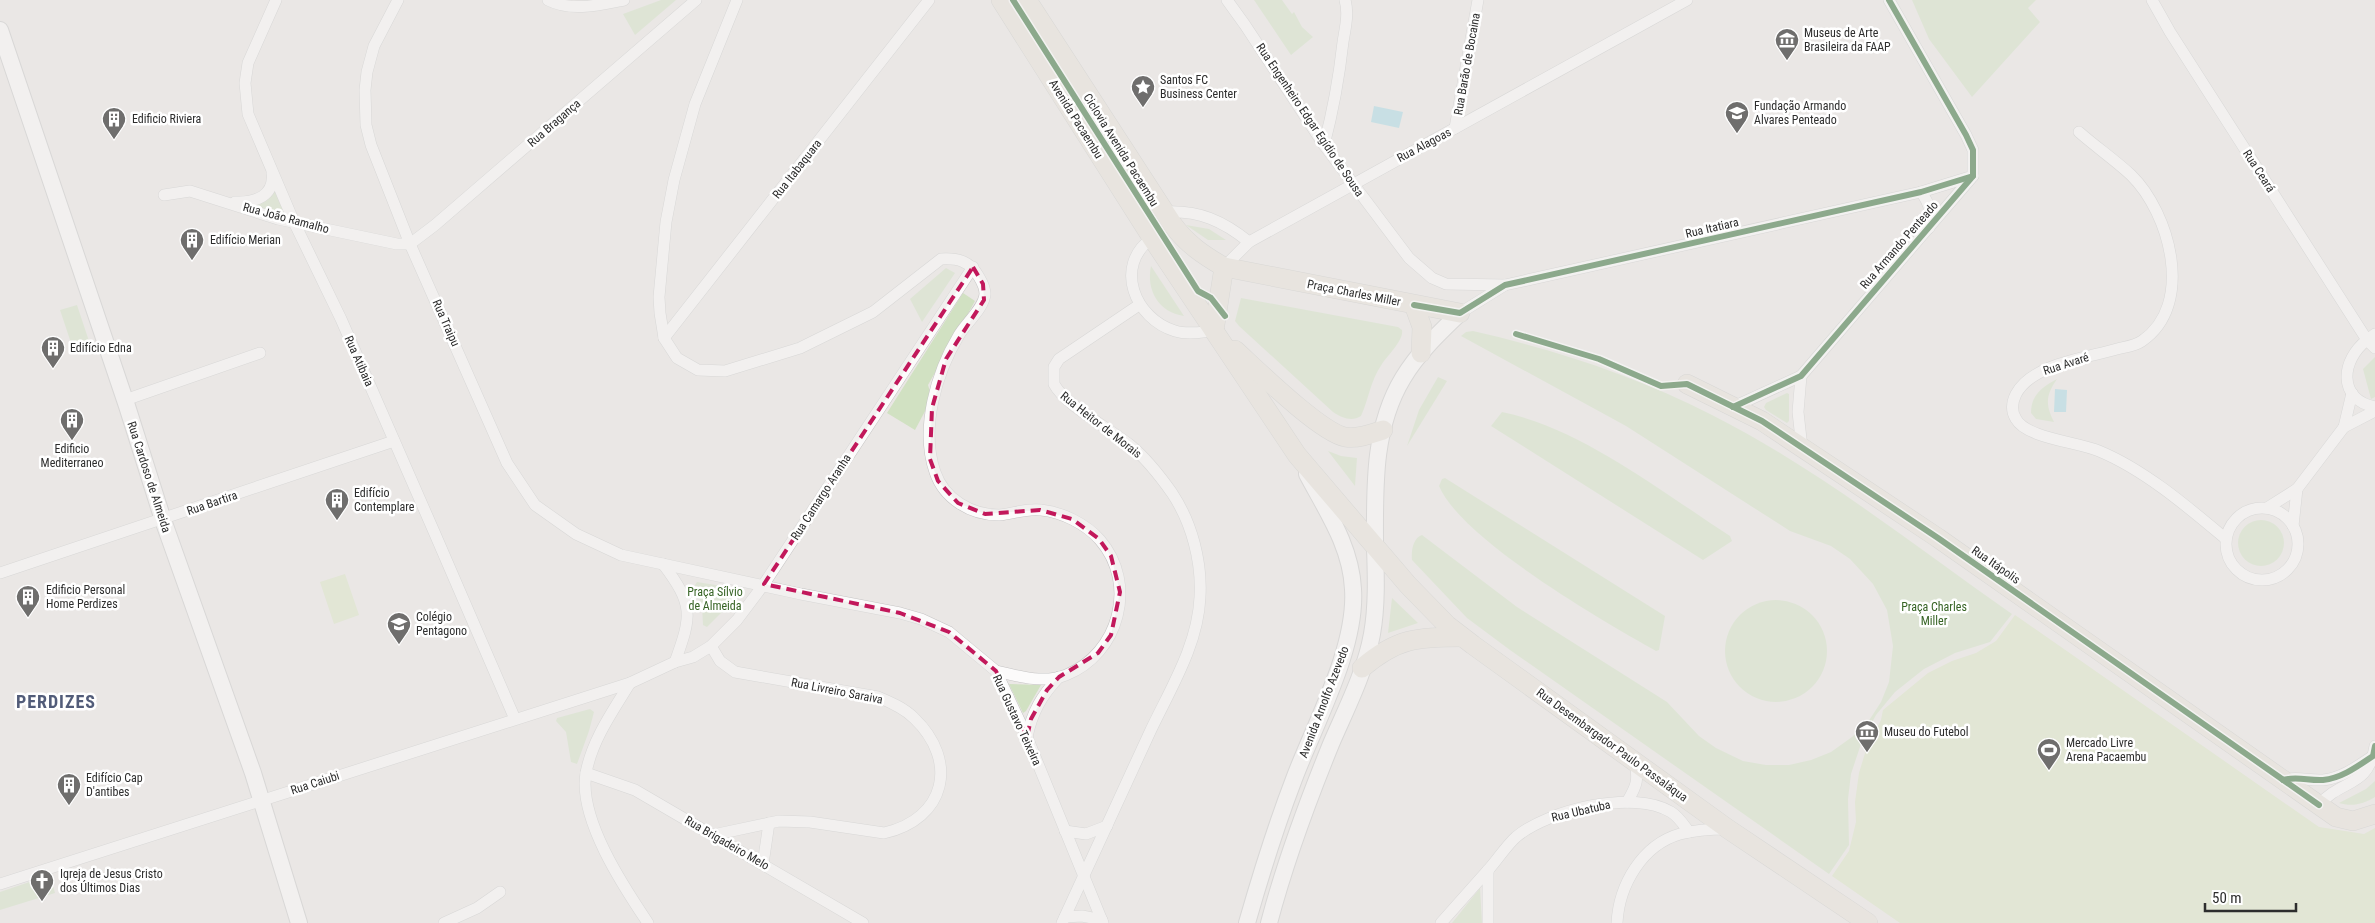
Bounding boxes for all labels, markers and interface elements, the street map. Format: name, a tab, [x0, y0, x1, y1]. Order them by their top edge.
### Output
street label: Rua Barão de Bocaina	[1451, 12, 1483, 116]
place label: Museus de Arte Brasileira da FAAP	[1804, 26, 1891, 54]
museum icon: Museus de Arte Brasileira da FAAP	[1774, 27, 1800, 61]
street label: Rua Engenheiro Edgar Egídio de Sousa	[1253, 41, 1367, 200]
place label: Santos FC Business Center	[1160, 73, 1237, 101]
place icon: Santos FC Business Center	[1130, 74, 1156, 108]
street label: Avenida Pacaembu	[1046, 77, 1106, 161]
street label: Ciclovia Avenida Pacaembu	[1080, 91, 1162, 209]
street label: Rua Bragança	[525, 96, 583, 150]
place label: Fundação Armando Alvares Penteado	[1754, 99, 1846, 127]
school or university icon: Fundação Armando Alvares Penteado	[1724, 100, 1750, 134]
building icon: Edificio Riviera	[101, 106, 127, 140]
place label: Edificio Riviera	[132, 112, 202, 126]
street label: Rua Alagoas	[1395, 125, 1453, 165]
street label: Rua Itabaquara	[770, 136, 825, 201]
street label: Rua Ceará	[2240, 147, 2278, 195]
street label: Rua Armando Penteado	[1857, 198, 1941, 292]
street label: Rua João Ramalho	[241, 200, 331, 236]
street label: Rua Itatiara	[1684, 215, 1740, 241]
building icon: Edifício Merian	[179, 227, 205, 261]
place label: Edifício Merian	[210, 233, 281, 247]
street label: Praça Charles Miller	[1306, 277, 1402, 309]
street label: Rua Traipu	[429, 297, 463, 349]
street label: Rua Atibaia	[342, 334, 376, 389]
building icon: Edifício Edna	[40, 335, 66, 369]
place label: Edifício Edna	[70, 341, 132, 355]
street label: Rua Avaré	[2041, 350, 2091, 378]
street label: Rua Heitor de Morais	[1058, 389, 1144, 461]
building icon: Edificio Mediterraneo	[59, 407, 85, 441]
street label: Rua Cardoso de Almeida	[124, 420, 174, 535]
place label: Edificio Mediterraneo	[41, 442, 103, 470]
street label: Rua Camargo Aranha	[788, 451, 854, 543]
place label: Edifício Contemplare	[354, 486, 415, 514]
building icon: Edifício Contemplare	[324, 487, 350, 521]
street label: Rua Bartira	[185, 488, 239, 518]
street label: Rua Itápolis	[1969, 543, 2023, 587]
place label: Edificio Personal Home Perdizes	[46, 583, 125, 611]
building icon: Edificio Personal Home Perdizes	[15, 584, 41, 618]
park label: Praça Sílvio de Almeida	[687, 585, 743, 613]
park label: Praça Charles Miller	[1901, 600, 1967, 628]
place label: Colégio Pentagono	[416, 610, 467, 638]
school or university icon: Colégio Pentagono	[386, 611, 412, 645]
street label: Avenida Arnolfo Azevedo	[1296, 644, 1352, 760]
street label: Rua Gustavo Teixeira	[990, 672, 1044, 768]
street label: Rua Livreiro Saraiva	[790, 675, 884, 707]
street label: Rua Desembargador Paulo Passaláqua	[1534, 685, 1690, 805]
district label: PERDIZES	[16, 691, 96, 712]
museum icon: Museu do Futebol	[1854, 719, 1880, 753]
place label: Museu do Futebol	[1884, 725, 1969, 739]
place label: Mercado Livre Arena Pacaembu	[2066, 736, 2147, 764]
sports icon: Mercado Livre Arena Pacaembu	[2036, 737, 2062, 771]
street label: Rua Caiubi	[289, 769, 341, 797]
place label: Edifício Cap D'antibes	[86, 771, 143, 799]
building icon: Edifício Cap D'antibes	[56, 772, 82, 806]
street label: Rua Ubatuba	[1550, 797, 1612, 825]
street label: Rua Brigadeiro Melo	[682, 813, 772, 873]
place label: Igreja de Jesus Cristo dos Últimos Dias	[60, 867, 163, 895]
church icon: Igreja de Jesus Cristo dos Últimos Dias	[29, 868, 55, 902]
scale bar	[2205, 880, 2296, 912]
text: 50 m	[2212, 889, 2242, 907]

